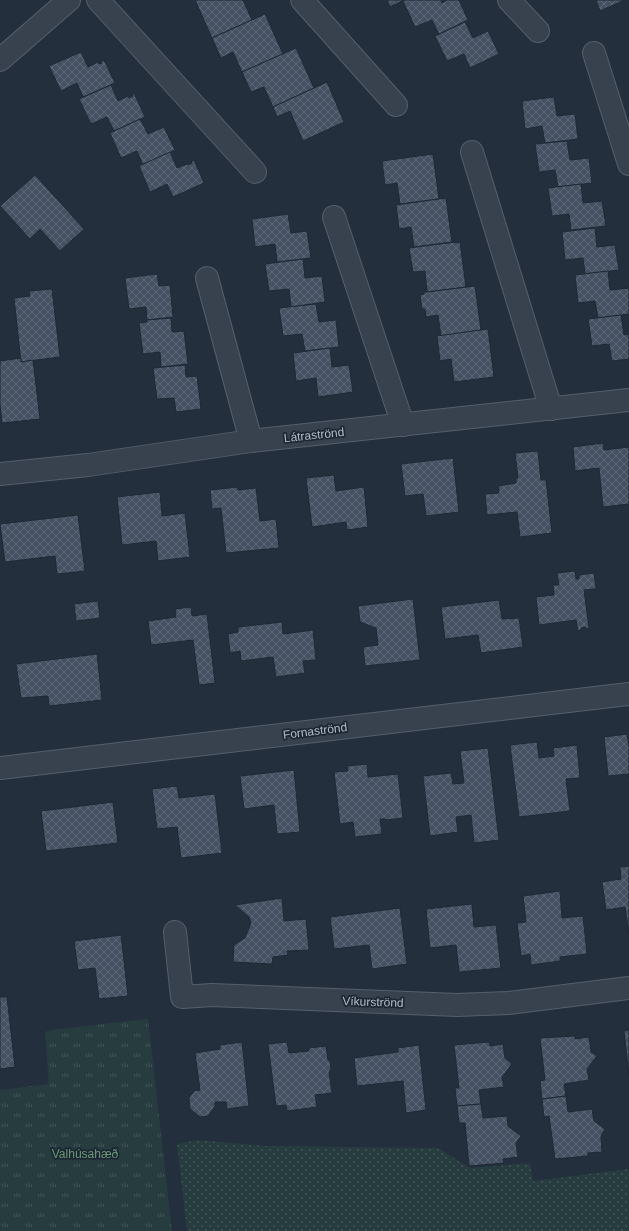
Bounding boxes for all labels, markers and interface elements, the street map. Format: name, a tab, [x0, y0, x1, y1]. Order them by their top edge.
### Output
street label: Látraströnd	[283, 425, 345, 445]
street label: Fornaströnd	[282, 720, 348, 742]
street label: Víkurströnd	[342, 994, 404, 1010]
park label: Valhúsahæð	[52, 1147, 119, 1161]

